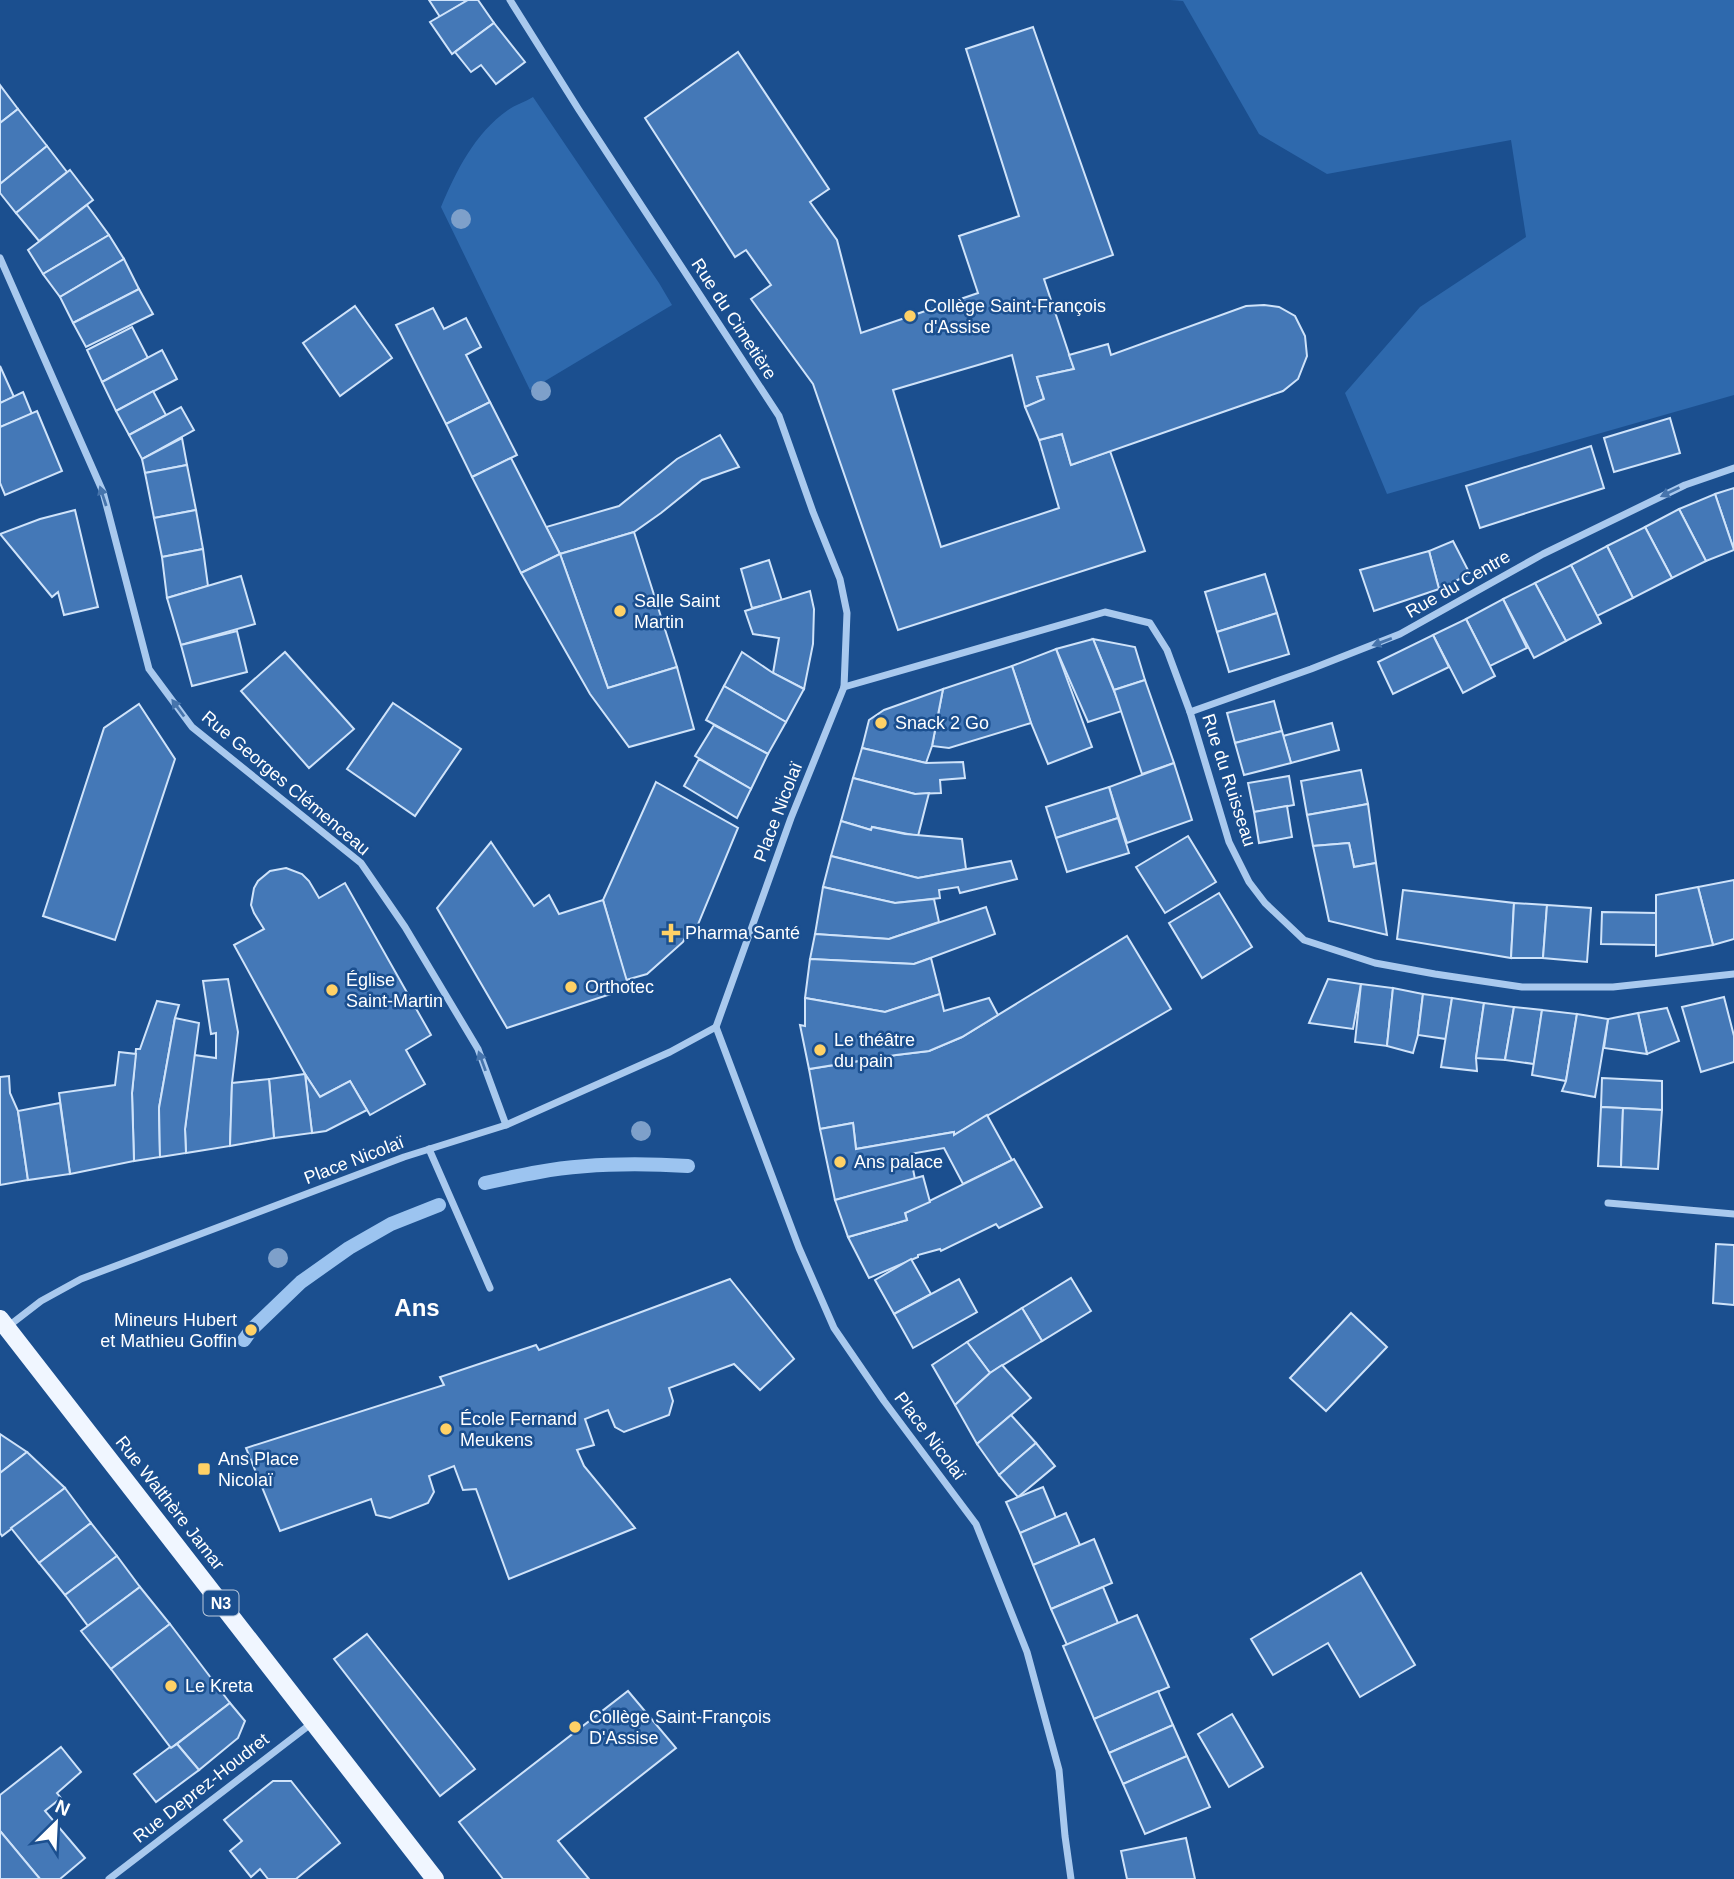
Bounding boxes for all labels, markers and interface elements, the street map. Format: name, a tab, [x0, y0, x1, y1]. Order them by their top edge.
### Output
street label: Rue du Cimetière	[687, 255, 781, 383]
place label: Collège Saint-François d'Assise	[924, 296, 1106, 337]
marker: Collège Saint-François d'Assise	[902, 308, 918, 324]
one-way arrow	[98, 486, 108, 507]
one-way arrow	[1660, 486, 1680, 497]
street label: Rue du Centre	[1402, 546, 1514, 622]
place label: Salle Saint Martin	[634, 591, 720, 632]
marker: Salle Saint Martin	[612, 603, 628, 619]
one-way arrow	[1371, 636, 1392, 647]
one-way arrow	[171, 699, 185, 717]
street label: Rue Georges Clémenceau	[198, 707, 374, 859]
street label: Rue du Ruisseau	[1198, 711, 1260, 849]
place label: Snack 2 Go	[895, 713, 989, 733]
marker: Snack 2 Go	[873, 715, 889, 731]
street label: Place Nicolaï	[750, 759, 806, 865]
place label: Pharma Santé	[685, 923, 800, 943]
marker: Pharma Santé	[663, 925, 679, 941]
place label: Église Saint-Martin	[346, 970, 443, 1011]
place label: Orthotec	[585, 977, 654, 997]
marker: Orthotec	[563, 979, 579, 995]
marker: Église Saint-Martin	[324, 982, 340, 998]
place label: Le théâtre du pain	[834, 1030, 915, 1071]
marker: Le théâtre du pain	[812, 1042, 828, 1058]
one-way arrow	[476, 1050, 487, 1071]
street label: Place Nicolaï	[301, 1132, 407, 1188]
place label: Ans palace	[854, 1152, 943, 1172]
marker: Ans palace	[832, 1154, 848, 1170]
district label: Ans	[394, 1294, 440, 1321]
place label: Mineurs Hubert et Mathieu Goffin	[100, 1310, 237, 1351]
marker: Mineurs Hubert et Mathieu Goffin	[243, 1322, 259, 1338]
street label: Place Nicolaï	[890, 1388, 970, 1484]
place label: École Fernand Meukens	[460, 1409, 577, 1450]
marker: École Fernand Meukens	[438, 1421, 454, 1437]
street label: Rue Walthère Jamar	[112, 1432, 228, 1574]
place label: Ans Place Nicolaï	[218, 1449, 299, 1490]
marker: Ans Place Nicolaï	[196, 1461, 212, 1477]
road number: N3	[204, 1590, 238, 1616]
place label: Le Kreta	[185, 1676, 254, 1696]
marker: Le Kreta	[163, 1678, 179, 1694]
place label: Collège Saint-François D'Assise	[589, 1707, 771, 1748]
marker: Collège Saint-François D'Assise	[567, 1719, 583, 1735]
street label: Rue Deprez-Houdret	[129, 1729, 273, 1847]
north arrow	[21, 1788, 91, 1858]
text: N	[52, 1796, 73, 1820]

